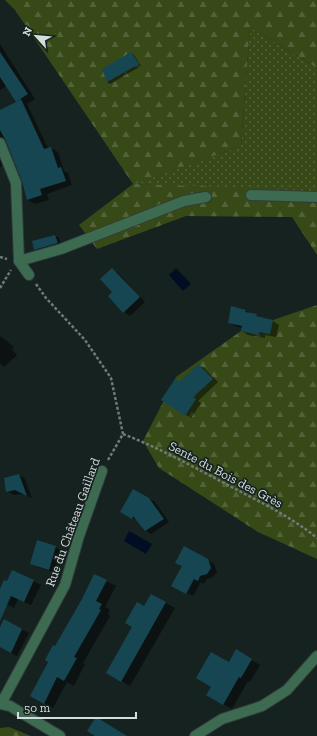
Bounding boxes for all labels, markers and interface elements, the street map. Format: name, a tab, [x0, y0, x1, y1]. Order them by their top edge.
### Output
north arrow	[16, 16, 56, 56]
text: N	[20, 24, 36, 38]
street label: Sente du Bois des Grès	[166, 438, 285, 511]
street label: Rue du Château Gaillard	[42, 456, 103, 589]
scale bar	[18, 694, 136, 720]
text: 50 m	[24, 701, 51, 715]

